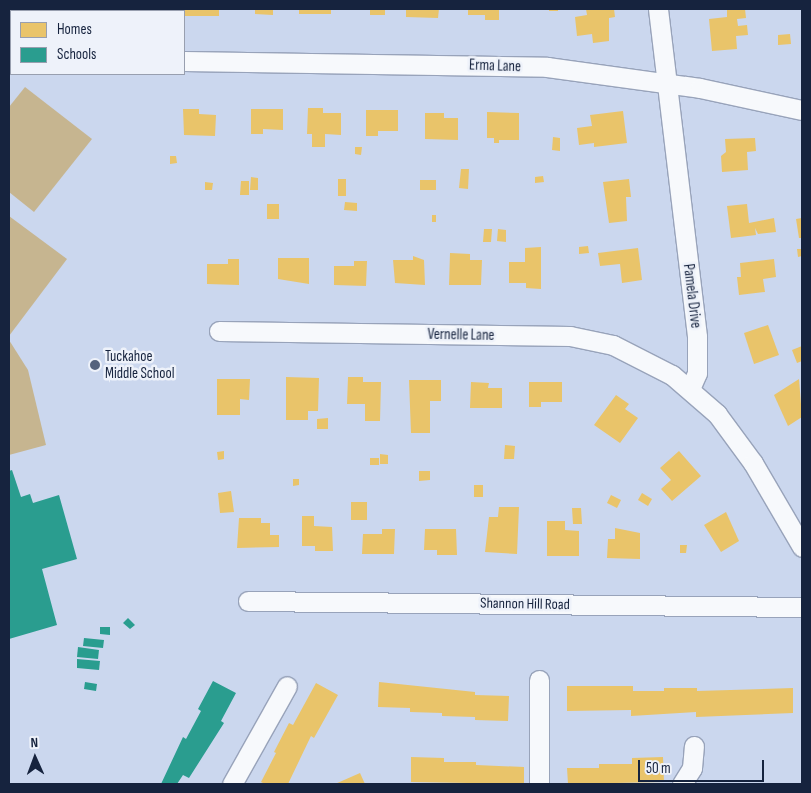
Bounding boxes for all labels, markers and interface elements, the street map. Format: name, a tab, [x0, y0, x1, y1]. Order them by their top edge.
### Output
legend	[10, 10, 185, 75]
text: Homes	[57, 20, 92, 39]
text: Schools	[57, 45, 96, 64]
street label: Erma Lane	[469, 56, 521, 76]
street label: Pamela Drive	[679, 263, 705, 329]
street label: Vernelle Lane	[427, 325, 495, 345]
place label: Tuckahoe Middle School	[105, 347, 174, 382]
marker: Tuckahoe Middle School	[89, 359, 101, 371]
street label: Shannon Hill Road	[480, 594, 570, 614]
north arrow	[10, 733, 60, 783]
text: N	[30, 734, 38, 751]
scale bar	[641, 750, 767, 782]
text: 50 m	[646, 759, 671, 778]

